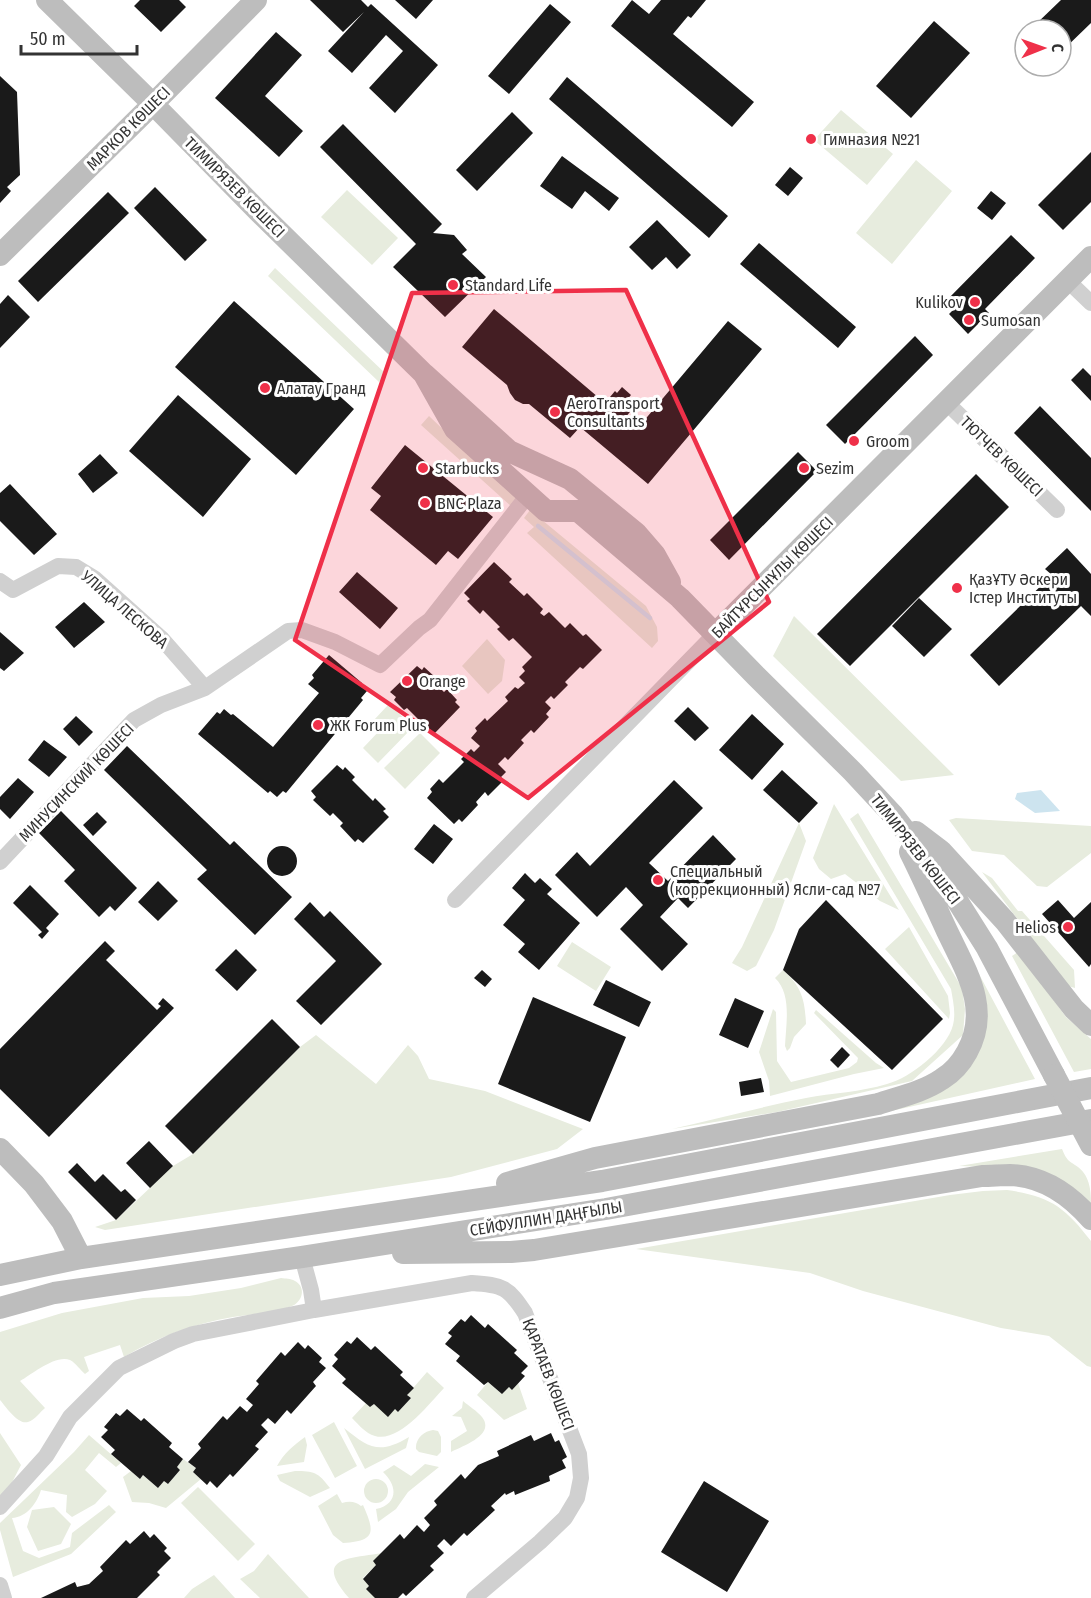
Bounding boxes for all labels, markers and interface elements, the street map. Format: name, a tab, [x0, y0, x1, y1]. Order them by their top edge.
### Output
scale bar	[21, 18, 136, 56]
north arrow	[1013, 18, 1073, 78]
text: 50 m	[30, 28, 66, 50]
text: С	[1048, 43, 1067, 53]
street label: МАРКОВ КӨШЕСІ	[83, 83, 174, 174]
place label: Гимназия №21	[823, 130, 920, 149]
marker: Гимназия №21	[804, 132, 818, 146]
street label: ТИМИРЯЗЕВ КӨШЕСІ	[180, 133, 289, 242]
place label: Standard Life	[465, 276, 552, 295]
marker: Standard Life	[446, 278, 460, 292]
place label: Kulikov	[915, 293, 963, 312]
marker: Kulikov	[968, 295, 982, 309]
place label: Sumosan	[981, 311, 1041, 330]
marker: Sumosan	[962, 313, 976, 327]
place label: Алатау Гранд	[277, 379, 366, 398]
marker: Алатау Гранд	[258, 381, 272, 395]
place label: AeroTransport Consultants	[567, 394, 661, 431]
marker: AeroTransport Consultants	[548, 405, 562, 419]
street label: ТЮТЧЕВ КӨШЕСІ	[956, 412, 1047, 500]
place label: Groom	[866, 432, 909, 451]
marker: Groom	[847, 434, 861, 448]
place label: Starbucks	[435, 459, 500, 478]
place label: Sezim	[816, 459, 854, 478]
marker: Starbucks	[416, 461, 430, 475]
marker: Sezim	[797, 461, 811, 475]
place label: BNC Plaza	[437, 494, 502, 513]
marker: BNC Plaza	[418, 496, 432, 510]
street label: БАЙТҰРСЫНҰЛЫ КӨШЕСІ	[708, 513, 837, 642]
street label: УЛИЦА ЛЕСКОВА	[77, 566, 172, 653]
place label: ҚазҰТУ Әскери Істер Институты	[969, 570, 1077, 607]
marker: ҚазҰТУ Әскери Істер Институты	[950, 581, 964, 595]
place label: Orange	[419, 672, 466, 691]
marker: Orange	[400, 674, 414, 688]
place label: ЖК Forum Plus	[330, 716, 427, 735]
marker: ЖК Forum Plus	[311, 718, 325, 732]
street label: МИНУСИНСКИЙ КӨШЕСІ	[15, 719, 138, 845]
street label: ТИМИРЯЗЕВ КӨШЕСІ	[867, 791, 964, 908]
place label: Специальный (коррекционный) Ясли-сад №7	[670, 862, 881, 899]
marker: Специальный (коррекционный) Ясли-сад №7	[651, 873, 665, 887]
place label: Helios	[1015, 918, 1056, 937]
marker: Helios	[1061, 920, 1075, 934]
street label: СЕЙФУЛЛИН ДАҢҒЫЛЫ	[468, 1197, 624, 1240]
street label: ҚАРАТАЕВ КӨШЕСІ	[518, 1316, 579, 1433]

